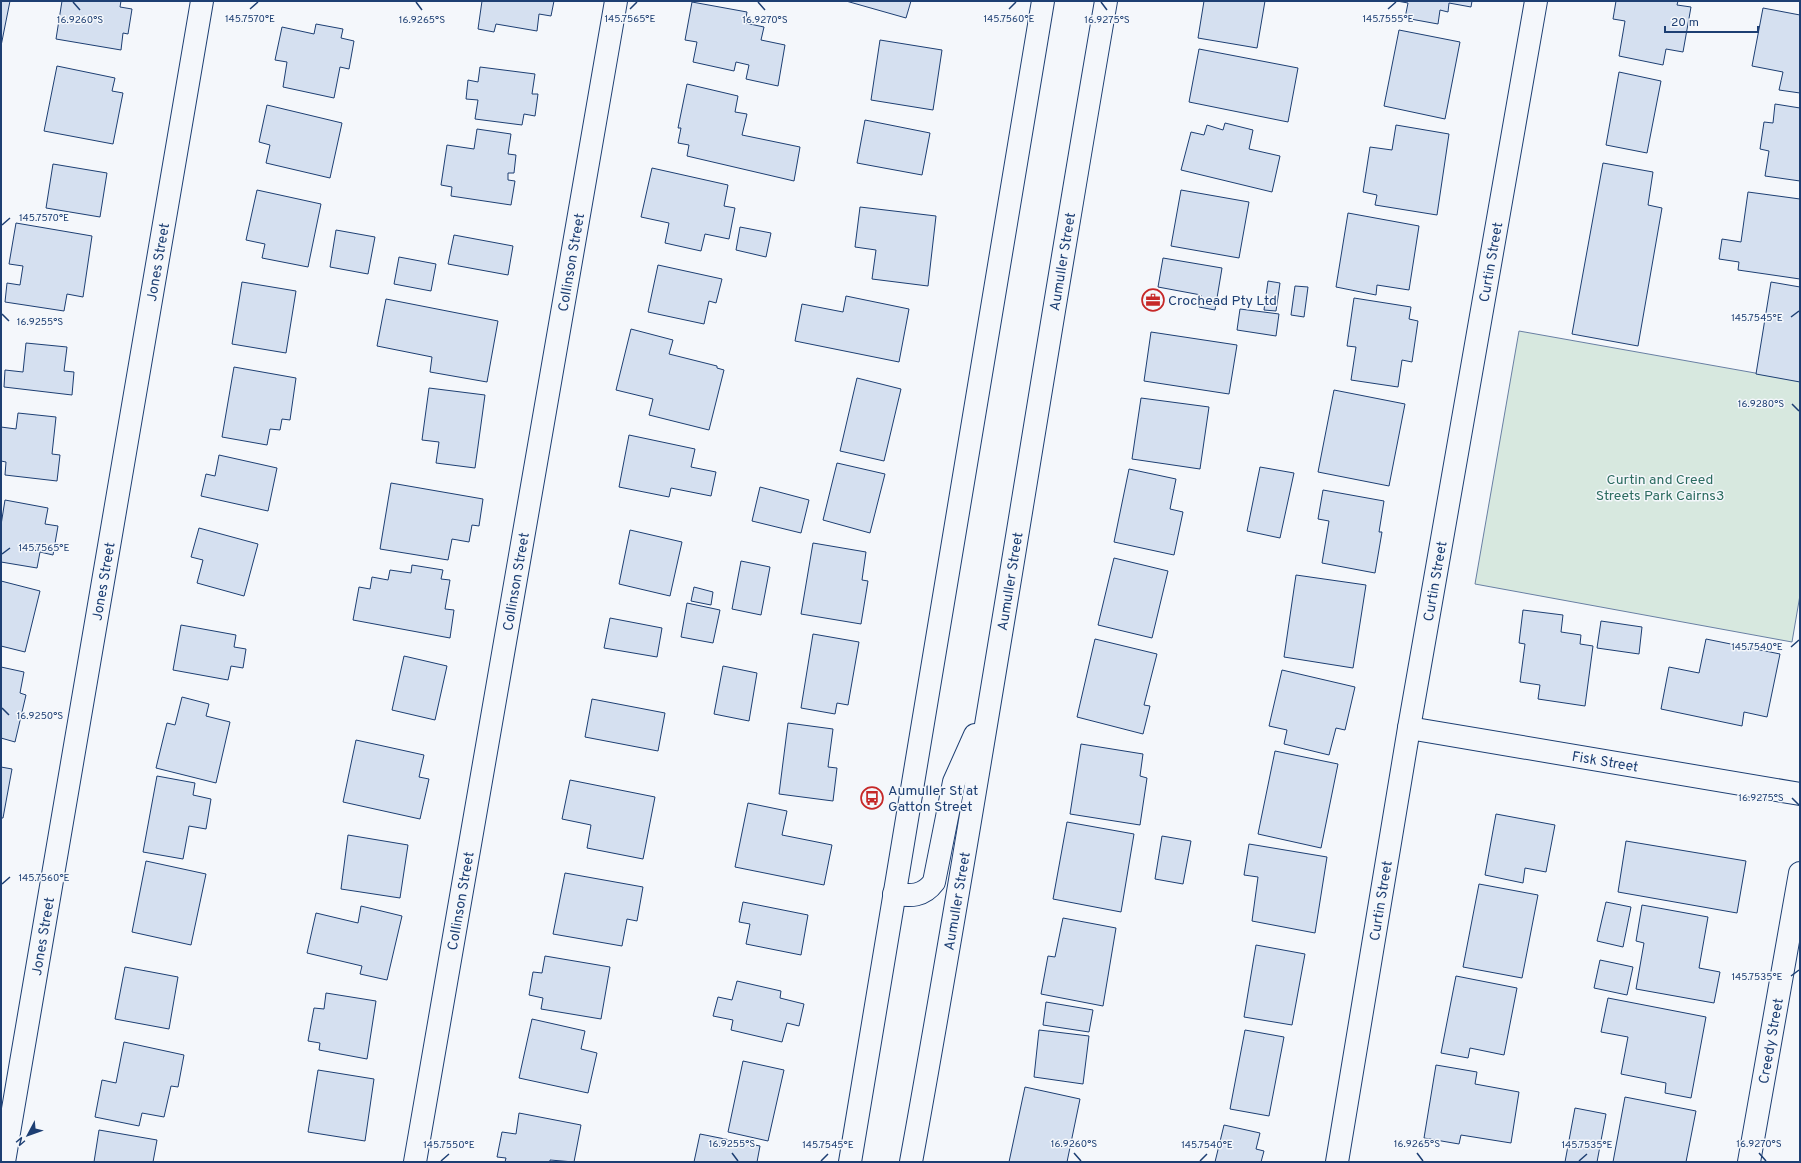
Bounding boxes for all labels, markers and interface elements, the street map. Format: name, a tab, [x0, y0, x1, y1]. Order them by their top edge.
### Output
scale bar	[1665, 8, 1758, 34]
text: 145.7570°E	[225, 13, 275, 26]
text: 145.7565°E	[605, 13, 655, 26]
text: 145.7560°E	[983, 13, 1035, 26]
text: 145.7555°E	[1362, 13, 1414, 26]
text: 16.9260°S	[57, 14, 103, 27]
text: 16.9265°S	[399, 14, 445, 27]
text: 16.9270°S	[742, 14, 788, 27]
text: 16.9275°S	[1084, 14, 1130, 27]
text: 20 m	[1671, 15, 1699, 31]
street label: Aumuller Street	[1047, 211, 1080, 312]
text: 145.7570°E	[19, 212, 69, 225]
street label: Collinson Street	[555, 212, 589, 313]
street label: Curtin Street	[1477, 221, 1507, 304]
street label: Jones Street	[144, 222, 174, 303]
office icon: Crochead Pty Ltd	[1140, 287, 1166, 313]
place label: Crochead Pty Ltd	[1168, 293, 1277, 310]
text: 145.7545°E	[1731, 312, 1783, 325]
text: 16.9255°S	[17, 316, 63, 329]
text: 16.9280°S	[1738, 398, 1784, 411]
park label: Curtin and Creed Streets Park Cairns3	[1596, 472, 1724, 505]
street label: Collinson Street	[500, 531, 534, 632]
street label: Aumuller Street	[995, 531, 1028, 632]
street label: Curtin Street	[1421, 540, 1451, 623]
street label: Jones Street	[89, 541, 120, 622]
text: 145.7565°E	[19, 542, 69, 555]
text: 145.7540°E	[1731, 641, 1783, 654]
text: 16.9250°S	[17, 710, 63, 723]
street label: Fisk Street	[1570, 749, 1640, 777]
place label: Aumuller St at Gatton Street	[888, 783, 978, 816]
bus stop icon: Aumuller St at Gatton Street	[859, 785, 885, 811]
text: 16.9275°S	[1738, 792, 1784, 805]
street label: Collinson Street	[445, 851, 479, 952]
street label: Aumuller Street	[941, 851, 975, 952]
street label: Curtin Street	[1367, 859, 1397, 942]
text: 145.7560°E	[18, 872, 70, 885]
street label: Jones Street	[29, 896, 59, 977]
text: 145.7535°E	[1732, 971, 1782, 984]
street label: Creedy Street	[1756, 997, 1788, 1085]
north arrow	[8, 1115, 48, 1155]
text: N	[13, 1133, 29, 1148]
text: 16.9255°S	[709, 1138, 755, 1151]
text: 16.9260°S	[1051, 1138, 1097, 1151]
text: 16.9265°S	[1394, 1138, 1440, 1151]
text: 16.9270°S	[1736, 1138, 1782, 1151]
text: 145.7550°E	[423, 1139, 475, 1152]
text: 145.7545°E	[802, 1139, 854, 1152]
text: 145.7540°E	[1181, 1139, 1233, 1152]
text: 145.7535°E	[1562, 1139, 1612, 1152]

